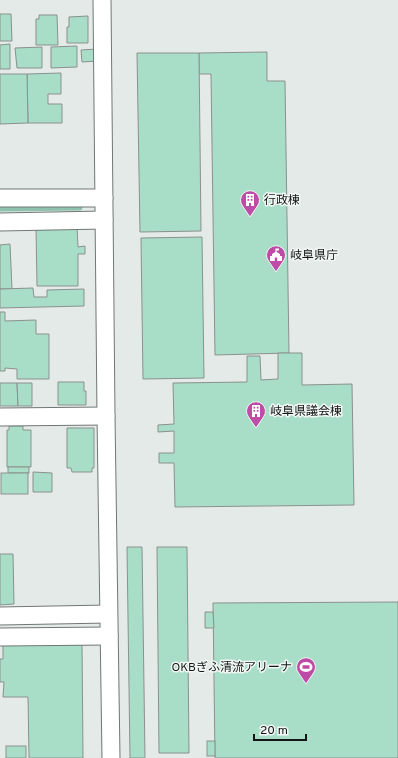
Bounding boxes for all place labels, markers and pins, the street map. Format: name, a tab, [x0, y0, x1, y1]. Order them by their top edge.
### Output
building icon: 行政棟	[239, 189, 261, 217]
place label: 行政棟	[264, 193, 300, 209]
public building icon: 岐阜県庁	[265, 244, 287, 272]
place label: 岐阜県庁	[290, 248, 338, 264]
building icon: 岐阜県議会棟	[245, 400, 267, 428]
place label: 岐阜県議会棟	[270, 404, 342, 420]
sports icon: OKBぎふ清流アリーナ	[295, 656, 317, 684]
place label: OKBぎふ清流アリーナ	[172, 660, 292, 676]

